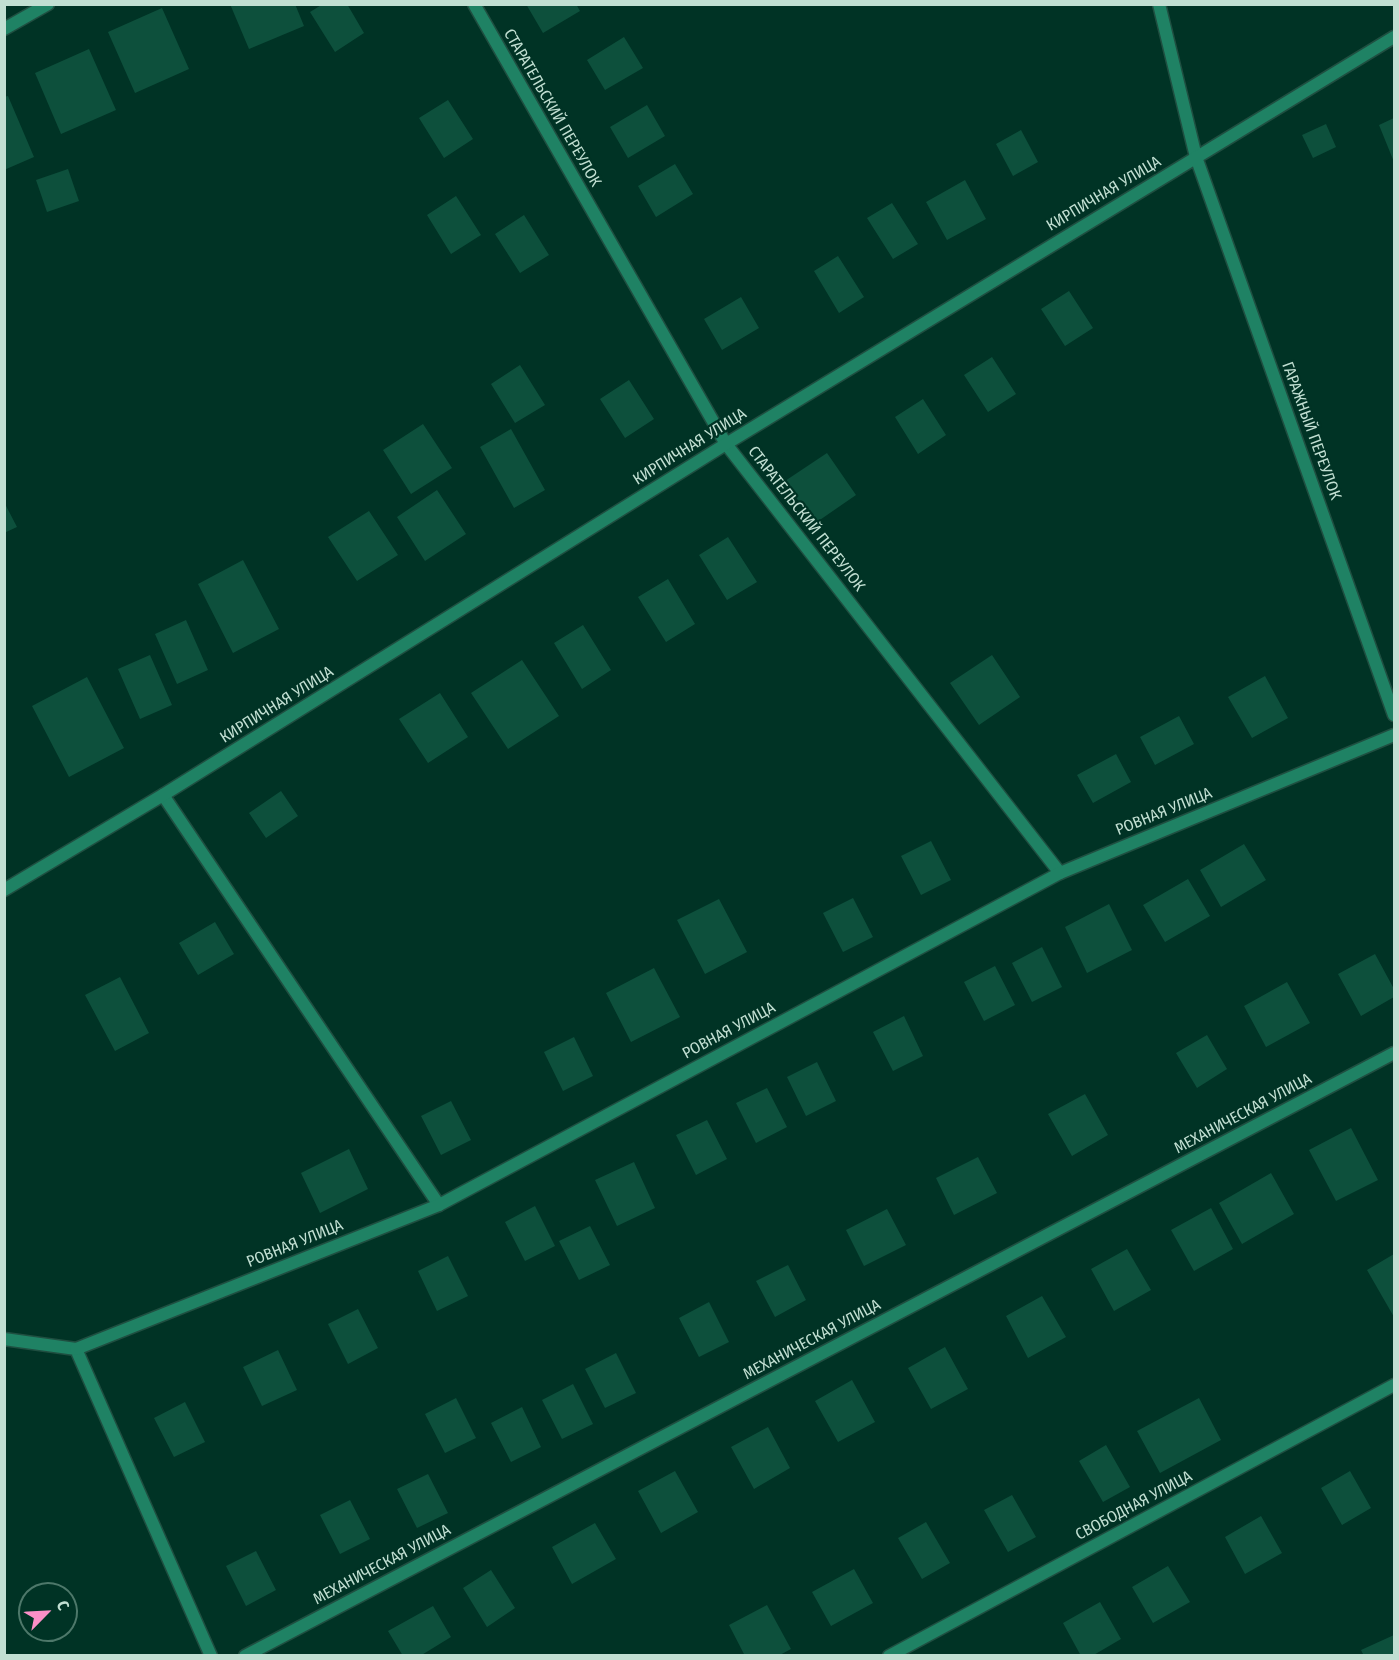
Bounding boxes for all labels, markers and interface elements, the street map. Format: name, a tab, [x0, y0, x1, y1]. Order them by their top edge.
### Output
street label: СТАРАТЕЛЬСКИЙ ПЕРЕУЛОК	[499, 26, 605, 190]
street label: КИРПИЧНАЯ УЛИЦА	[1043, 152, 1165, 236]
street label: ГАРАЖНЫЙ ПЕРЕУЛОК	[1277, 359, 1345, 503]
street label: КИРПИЧНАЯ УЛИЦА	[630, 404, 750, 490]
street label: СТАРАТЕЛЬСКИЙ ПЕРЕУЛОК	[743, 443, 869, 595]
street label: КИРПИЧНАЯ УЛИЦА	[217, 662, 337, 748]
street label: РОВНАЯ УЛИЦА	[1113, 784, 1215, 840]
street label: РОВНАЯ УЛИЦА	[679, 998, 779, 1064]
street label: МЕХАНИЧЕСКАЯ УЛИЦА	[1171, 1070, 1315, 1158]
street label: РОВНАЯ УЛИЦА	[244, 1216, 346, 1272]
street label: МЕХАНИЧЕСКАЯ УЛИЦА	[740, 1296, 884, 1384]
street label: СВОБОДНАЯ УЛИЦА	[1072, 1467, 1196, 1545]
street label: МЕХАНИЧЕСКАЯ УЛИЦА	[310, 1521, 454, 1609]
north arrow	[18, 1582, 78, 1642]
text: С	[53, 1598, 73, 1613]

